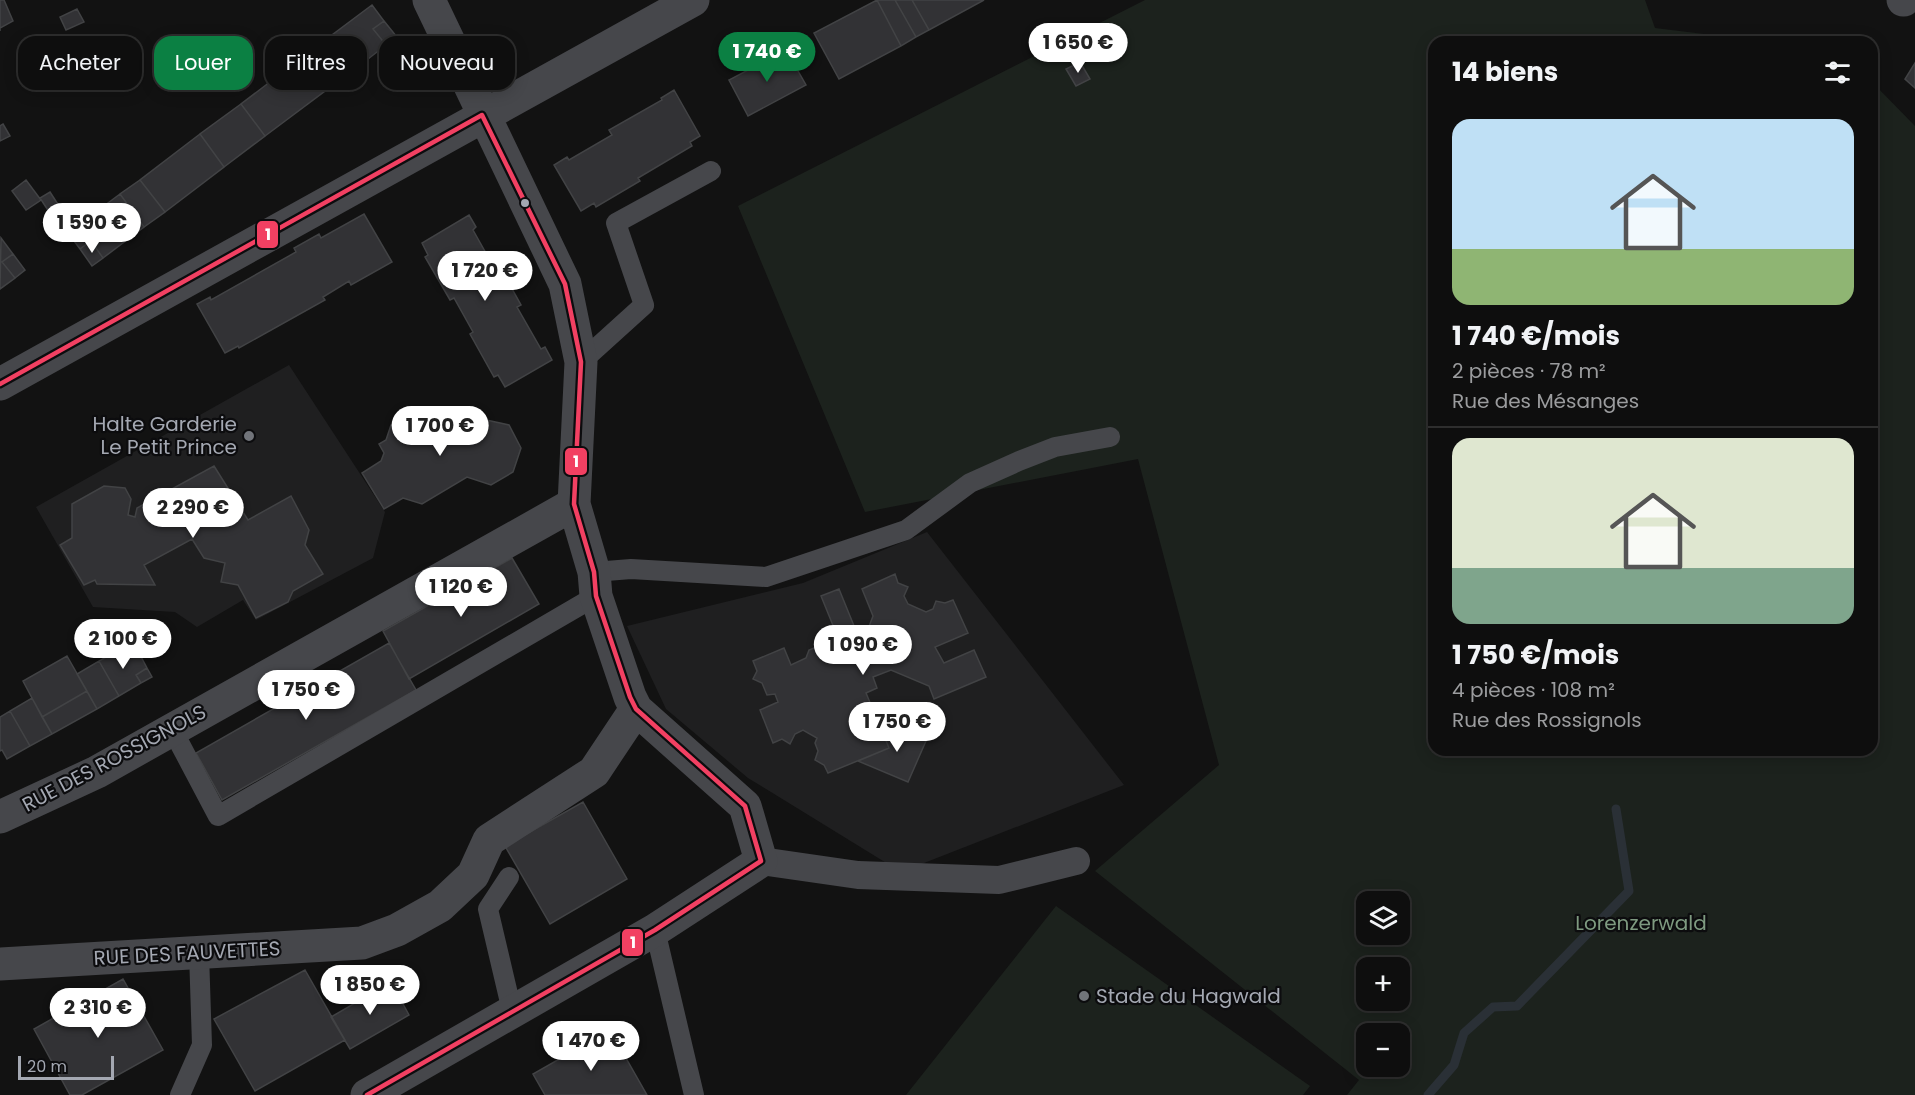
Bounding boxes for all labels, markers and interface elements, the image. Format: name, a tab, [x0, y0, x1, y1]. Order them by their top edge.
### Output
pin: 1 650 €	[1023, 23, 1133, 74]
text: 1 650 €	[1043, 28, 1113, 56]
pin: 1 740 €	[712, 32, 822, 83]
chip: Acheter	[18, 36, 142, 90]
chip: Louer	[154, 36, 253, 90]
chip: Filtres	[265, 36, 367, 90]
chip: Nouveau	[379, 36, 515, 90]
text: 1 740 €	[732, 37, 802, 65]
text: 14 biens	[1452, 54, 1558, 90]
icon: filters	[1821, 56, 1854, 89]
icon: home	[1599, 158, 1707, 266]
unlabelled marker	[519, 197, 531, 209]
pin: 1 590 €	[37, 203, 147, 254]
text: 1 590 €	[57, 208, 127, 236]
line badge: 1	[256, 220, 279, 249]
text: 1	[265, 223, 271, 246]
pin: 1 720 €	[430, 251, 540, 302]
text: 1 720 €	[451, 256, 519, 284]
text: 1 740 €/mois	[1452, 318, 1620, 354]
text: 2 pièces · 78 m²	[1452, 357, 1606, 385]
text: Rue des Mésanges	[1452, 387, 1639, 415]
pin: 1 700 €	[385, 406, 495, 457]
place label: Halte Garderie Le Petit Prince	[92, 410, 237, 461]
text: 1 700 €	[406, 411, 474, 439]
marker: Halte Garderie Le Petit Prince	[242, 429, 256, 443]
line badge: 1	[564, 447, 588, 476]
text: 1	[573, 450, 579, 473]
icon: home	[1599, 477, 1707, 585]
pin: 2 290 €	[138, 488, 248, 539]
text: 2 290 €	[157, 493, 229, 521]
pin: 1 120 €	[406, 567, 516, 618]
text: 1 120 €	[429, 572, 493, 600]
pin: 2 100 €	[68, 619, 178, 670]
text: 2 100 €	[88, 624, 158, 652]
pin: 1 090 €	[808, 625, 918, 676]
text: 1 090 €	[828, 630, 898, 658]
text: 1 750 €/mois	[1452, 637, 1619, 673]
pin: 1 750 €	[251, 670, 361, 721]
text: 1 750 €	[272, 675, 340, 703]
text: 4 pièces · 108 m²	[1452, 676, 1615, 704]
street label: RUE DES ROSSIGNOLS	[17, 698, 211, 818]
pin: 1 750 €	[842, 702, 952, 753]
text: Rue des Rossignols	[1452, 706, 1642, 734]
text: 1 750 €	[863, 707, 931, 735]
map controls	[1356, 891, 1410, 1077]
button: layers	[1356, 891, 1410, 945]
park label: Lorenzerwald	[1575, 909, 1707, 937]
line badge: 1	[621, 928, 644, 957]
text: 1	[630, 931, 636, 954]
street label: RUE DES FAUVETTES	[93, 934, 281, 972]
button: +	[1356, 957, 1410, 1011]
pin: 1 850 €	[315, 965, 425, 1016]
text: 1 850 €	[335, 970, 405, 998]
place label: Stade du Hagwald	[1096, 982, 1281, 1010]
pin: 2 310 €	[43, 988, 153, 1039]
marker: Stade du Hagwald	[1077, 989, 1091, 1003]
text: 2 310 €	[64, 993, 132, 1021]
pin: 1 470 €	[536, 1021, 646, 1072]
button: −	[1356, 1023, 1410, 1077]
text: 1 470 €	[556, 1026, 626, 1054]
scale bar	[18, 1053, 114, 1080]
text: 20 m	[27, 1055, 67, 1078]

